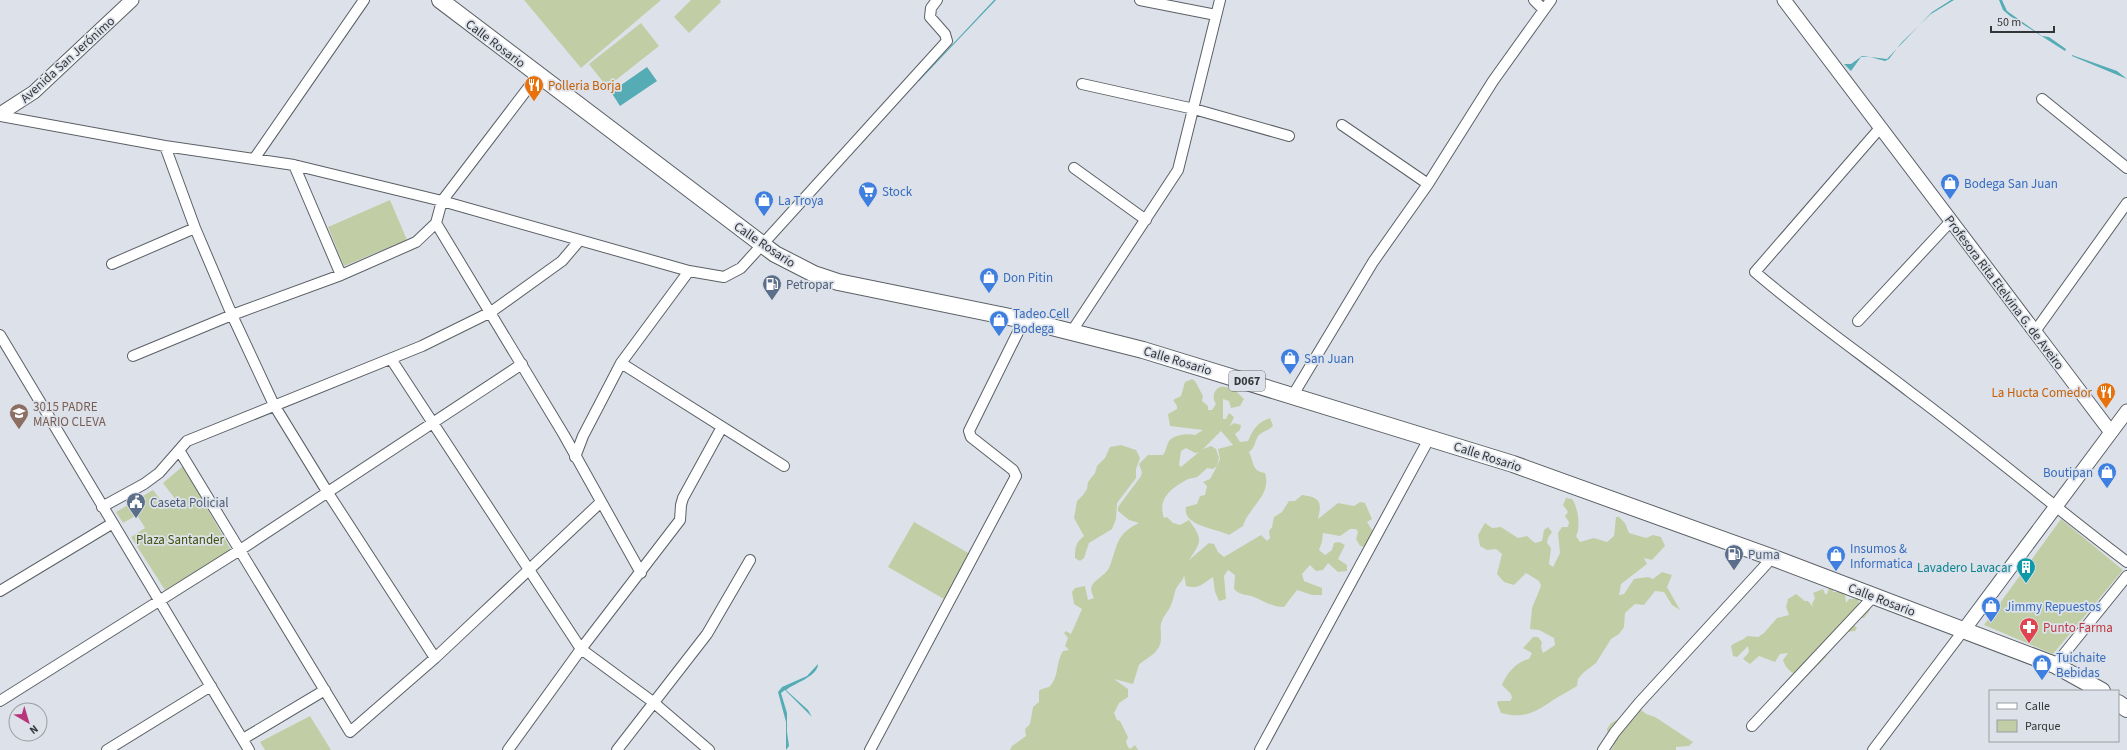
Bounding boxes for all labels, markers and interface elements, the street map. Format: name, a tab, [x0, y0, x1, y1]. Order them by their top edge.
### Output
scale bar	[1991, 8, 2054, 34]
street label: Avenida San Jerónimo	[16, 12, 119, 107]
text: 50 m	[1997, 14, 2021, 31]
street label: Calle Rosario	[462, 15, 529, 72]
restaurant icon: Polleria Borja	[523, 74, 545, 102]
place label: Polleria Borja	[548, 77, 621, 95]
shop icon: Bodega San Juan	[1939, 172, 1961, 200]
place label: Bodega San Juan	[1964, 175, 2058, 193]
supermarket icon: Stock	[857, 180, 879, 208]
place label: Stock	[882, 183, 913, 201]
shop icon: La Troya	[753, 189, 775, 217]
place label: La Troya	[778, 192, 824, 210]
street label: Profesora Rita Etelvina G. de Aveiro	[1940, 212, 2068, 373]
street label: Calle Rosario	[730, 218, 799, 272]
shop icon: Don Pitin	[978, 266, 1000, 294]
place label: Don Pitin	[1003, 269, 1053, 287]
fuel station icon: Petropar	[761, 273, 783, 301]
place label: Petropar	[786, 276, 834, 294]
place label: Tadeo Cell Bodega	[1013, 305, 1069, 338]
shop icon: Tadeo Cell Bodega	[988, 309, 1010, 337]
street label: Calle Rosario	[1141, 342, 1214, 380]
shop icon: San Juan	[1279, 347, 1301, 375]
place label: San Juan	[1304, 350, 1354, 368]
road number: D067	[1229, 371, 1265, 391]
restaurant icon: La Hucta Comedor	[2095, 381, 2117, 409]
place label: La Hucta Comedor	[1991, 384, 2092, 402]
place label: 3015 PADRE MARIO CLEVA	[33, 398, 107, 431]
school or university icon: 3015 PADRE MARIO CLEVA	[8, 402, 30, 430]
street label: Calle Rosario	[1451, 437, 1524, 476]
shop icon: Boutipan	[2096, 461, 2118, 489]
place label: Boutipan	[2043, 464, 2093, 482]
public building icon: Caseta Policial	[125, 491, 147, 519]
place label: Caseta Policial	[150, 494, 229, 512]
park label: Plaza Santander	[136, 531, 225, 549]
place label: Insumos & Informatica	[1850, 540, 1913, 573]
fuel station icon: Puma	[1723, 543, 1745, 571]
shop icon: Insumos & Informatica	[1825, 544, 1847, 572]
place label: Puma	[1748, 546, 1780, 564]
building icon: Lavadero Lavacar	[2015, 556, 2037, 584]
place label: Lavadero Lavacar	[1917, 559, 2012, 577]
street label: Calle Rosario	[1845, 579, 1918, 621]
shop icon: Jimmy Repuestos	[1980, 595, 2002, 623]
place label: Jimmy Repuestos	[2005, 598, 2102, 616]
pharmacy icon: Punto Farma	[2018, 616, 2040, 644]
place label: Punto Farma	[2043, 619, 2113, 637]
place label: Tuichaite Bebidas	[2056, 649, 2106, 682]
shop icon: Tuichaite Bebidas	[2031, 653, 2053, 681]
legend	[1989, 690, 2119, 742]
text: Calle	[2025, 698, 2050, 715]
north arrow	[8, 702, 48, 742]
text: Parque	[2025, 718, 2061, 735]
text: N	[26, 721, 41, 738]

